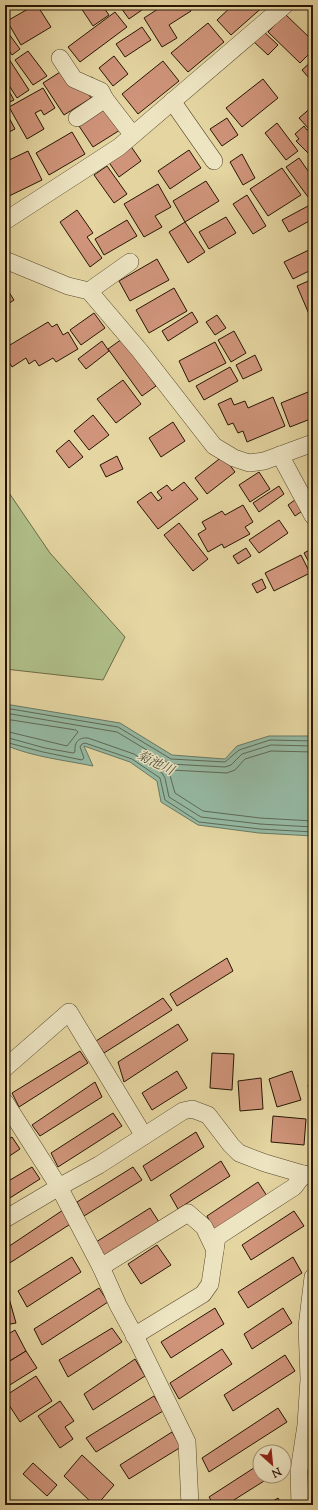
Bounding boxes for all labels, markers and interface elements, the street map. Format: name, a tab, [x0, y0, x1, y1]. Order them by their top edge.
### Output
water label: 菊池川	[134, 747, 178, 781]
north arrow	[252, 1444, 292, 1484]
text: N	[268, 1462, 285, 1481]

